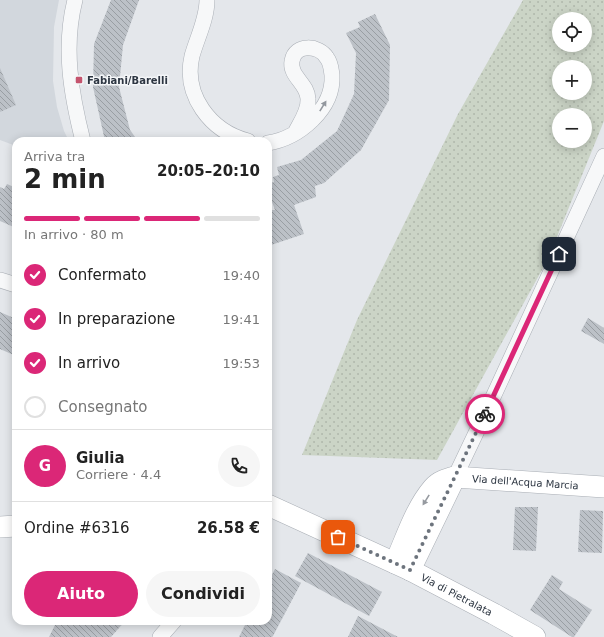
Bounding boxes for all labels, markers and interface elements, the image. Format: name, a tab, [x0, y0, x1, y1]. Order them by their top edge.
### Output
map controls	[552, 12, 592, 148]
button: locate	[552, 12, 592, 52]
button: +	[552, 60, 592, 100]
marker: Fabiani/Barelli	[74, 75, 84, 85]
place label: Fabiani/Barelli	[87, 75, 168, 86]
one-way arrow	[319, 100, 326, 112]
button: −	[552, 108, 592, 148]
text: Arriva tra	[24, 149, 85, 164]
text: 20:05–20:10	[157, 162, 260, 180]
text: 2 min	[24, 164, 106, 194]
text: In arrivo · 80 m	[24, 227, 124, 242]
pin	[542, 237, 576, 271]
icon: home	[548, 243, 570, 265]
icon: check	[24, 264, 46, 286]
text: Confermato	[58, 266, 146, 284]
text: 19:40	[223, 268, 260, 283]
icon: check	[24, 308, 46, 330]
text: In preparazione	[58, 310, 175, 328]
text: 19:41	[223, 312, 260, 327]
icon: check	[24, 352, 46, 374]
text: In arrivo	[58, 354, 120, 372]
text: 19:53	[223, 356, 260, 371]
courier	[465, 394, 505, 434]
text: Consegnato	[58, 398, 147, 416]
icon: bike	[474, 403, 496, 425]
button: phone	[218, 445, 260, 487]
text: Giulia	[76, 449, 125, 467]
text: G	[39, 457, 51, 475]
text: Corriere · 4.4	[76, 467, 161, 482]
street label: Via dell'Acqua Marcia	[472, 473, 579, 491]
one-way arrow	[422, 494, 429, 506]
text: Ordine #6316	[24, 519, 130, 537]
text: 26.58 €	[197, 519, 260, 537]
pin	[321, 520, 355, 554]
icon: bag	[327, 526, 349, 548]
button: Aiuto	[24, 571, 138, 617]
button: Condividi	[146, 571, 260, 617]
street label: Via di Pietralata	[419, 571, 494, 618]

